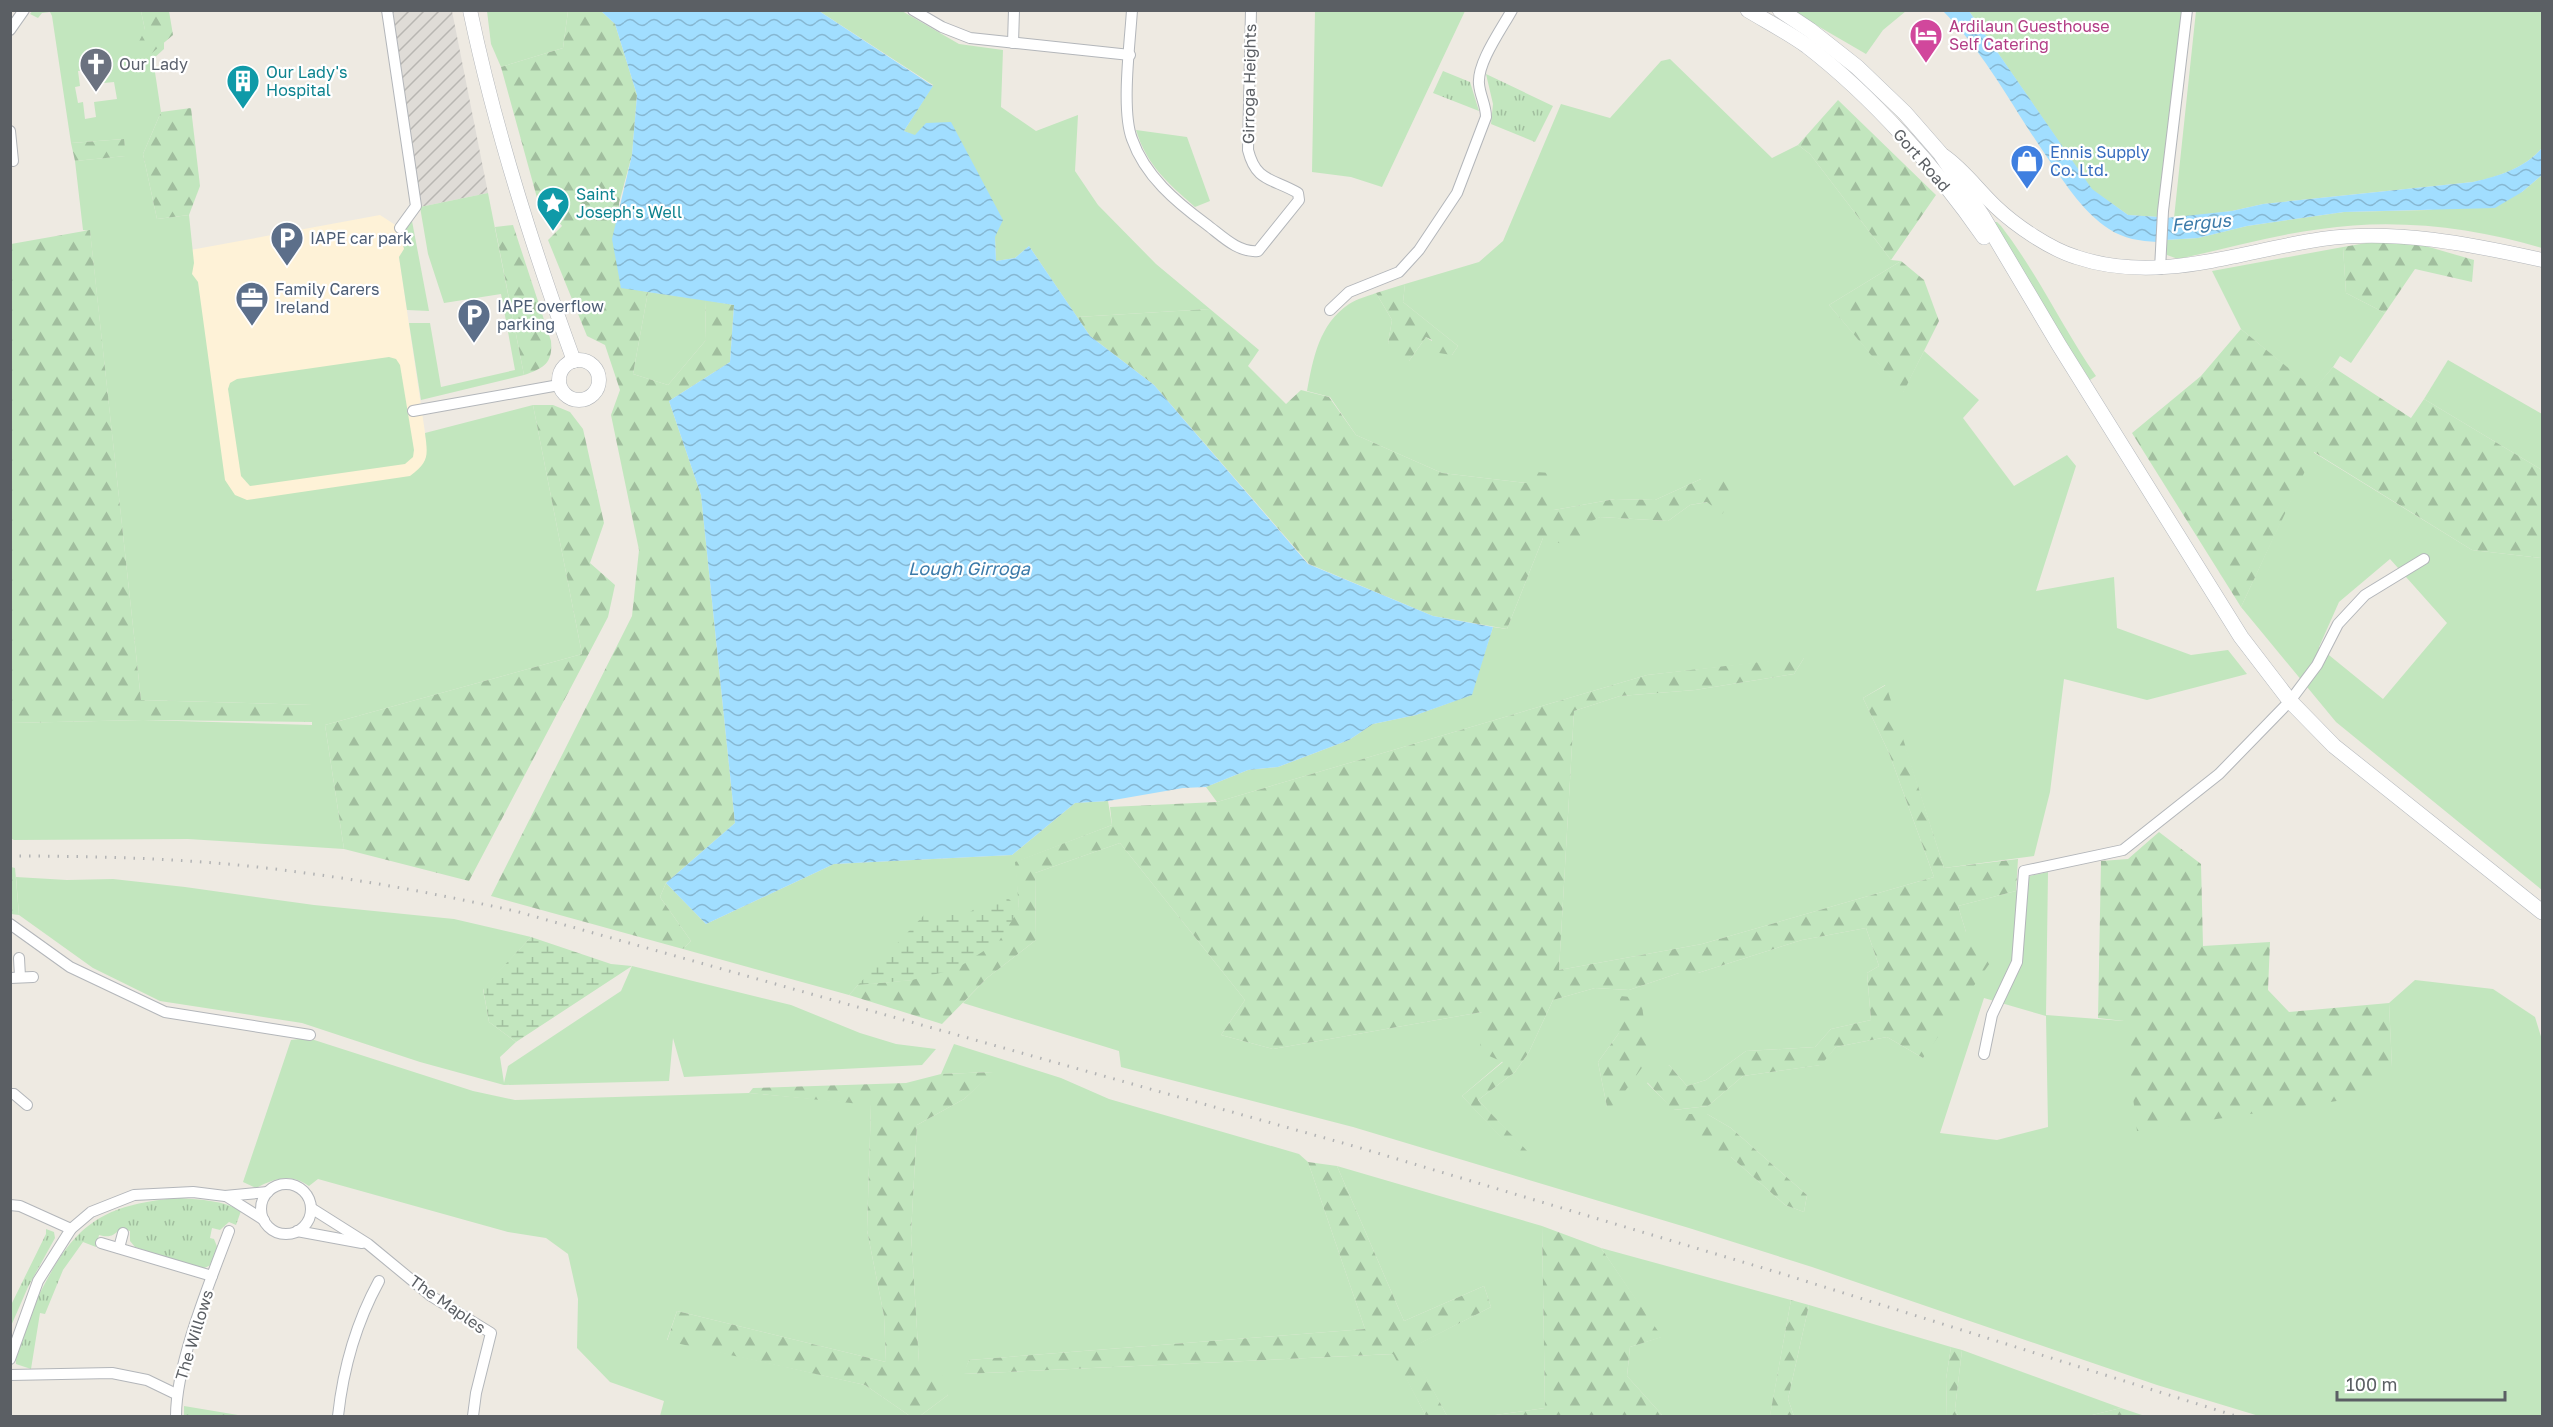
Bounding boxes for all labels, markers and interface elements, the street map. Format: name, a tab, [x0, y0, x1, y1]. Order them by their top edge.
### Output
place label: Ardilaun Guesthouse Self Catering	[1949, 16, 2110, 54]
hotel icon: Ardilaun Guesthouse Self Catering	[1908, 17, 1944, 64]
street label: Girroga Heights	[1238, 24, 1260, 144]
church icon: Our Lady	[78, 46, 114, 93]
place label: Our Lady	[119, 54, 188, 74]
place label: Our Lady's Hospital	[266, 62, 348, 100]
building icon: Our Lady's Hospital	[225, 63, 261, 110]
street label: Gort Road	[1889, 124, 1955, 196]
place label: Ennis Supply Co. Ltd.	[2050, 142, 2150, 180]
shop icon: Ennis Supply Co. Ltd.	[2009, 143, 2045, 190]
place label: Saint Joseph's Well	[576, 184, 682, 222]
place icon: Saint Joseph's Well	[535, 185, 571, 232]
water label: Fergus	[2170, 208, 2233, 236]
parking icon: IAPE car park	[269, 220, 305, 267]
place label: IAPE car park	[310, 228, 412, 248]
place label: Family Carers Ireland	[275, 279, 379, 317]
office icon: Family Carers Ireland	[234, 280, 270, 327]
place label: IAPE overflow parking	[497, 296, 604, 334]
parking icon: IAPE overflow parking	[456, 297, 492, 344]
water label: Lough Girroga	[908, 557, 1031, 579]
street label: The Maples	[406, 1270, 490, 1338]
street label: The Willows	[171, 1287, 217, 1383]
scale bar	[2337, 1364, 2505, 1402]
text: 100 m	[2346, 1373, 2397, 1395]

